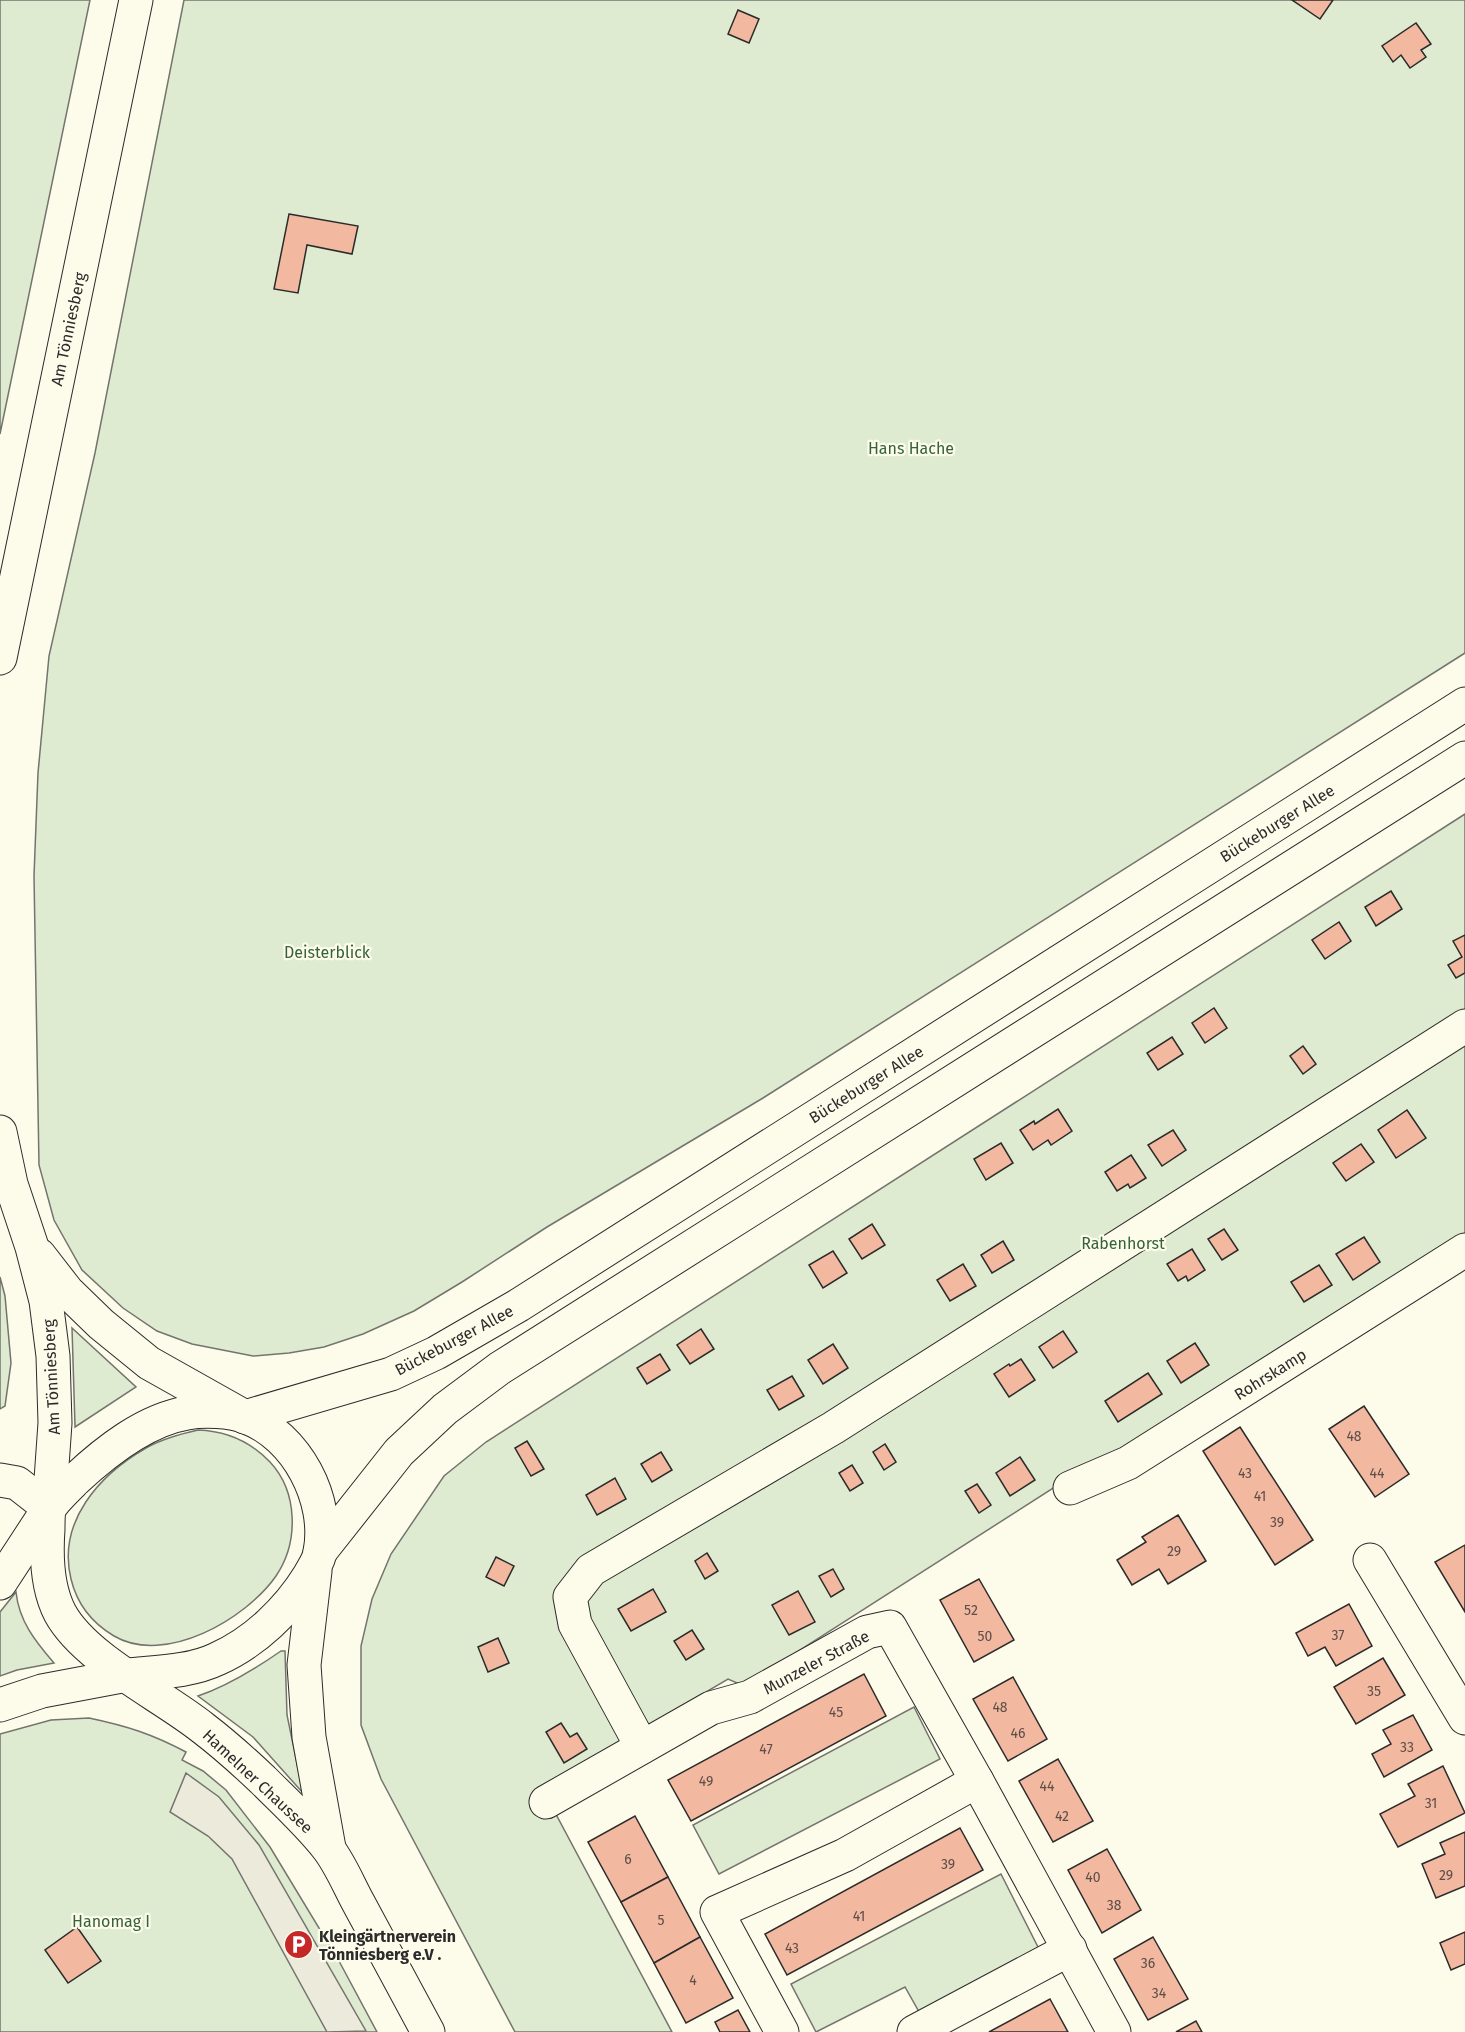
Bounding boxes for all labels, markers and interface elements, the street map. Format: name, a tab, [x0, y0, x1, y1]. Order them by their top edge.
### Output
street label: Am Tönniesberg	[47, 270, 90, 388]
park label: Hans Hache	[868, 439, 954, 458]
street label: Bückeburger Allee	[1217, 781, 1338, 866]
park label: Deisterblick	[284, 943, 371, 962]
street label: Bückeburger Allee	[806, 1042, 927, 1127]
park label: Rabenhorst	[1081, 1234, 1165, 1253]
street label: Bückeburger Allee	[392, 1301, 517, 1380]
street label: Am Tönniesberg	[39, 1318, 64, 1435]
street label: Rohrskamp	[1231, 1345, 1310, 1404]
house number: 48	[1346, 1428, 1362, 1445]
house number: 43	[1238, 1465, 1252, 1482]
house number: 44	[1370, 1465, 1385, 1482]
house number: 41	[1254, 1488, 1266, 1505]
house number: 39	[1270, 1514, 1284, 1531]
house number: 29	[1167, 1543, 1181, 1560]
house number: 52	[964, 1602, 978, 1619]
street label: Munzeler Straße	[760, 1626, 873, 1698]
house number: 37	[1331, 1627, 1345, 1644]
house number: 50	[978, 1628, 993, 1645]
house number: 35	[1367, 1683, 1381, 1700]
house number: 48	[992, 1699, 1008, 1716]
house number: 45	[829, 1704, 843, 1721]
street label: Hamelner Chaussee	[199, 1725, 317, 1837]
house number: 46	[1011, 1725, 1025, 1742]
house number: 33	[1400, 1739, 1414, 1756]
house number: 47	[759, 1741, 773, 1758]
house number: 49	[699, 1773, 713, 1790]
house number: 44	[1040, 1778, 1055, 1795]
house number: 31	[1425, 1795, 1437, 1812]
house number: 42	[1055, 1808, 1069, 1825]
house number: 6	[624, 1851, 632, 1868]
house number: 39	[941, 1856, 955, 1873]
house number: 29	[1439, 1867, 1453, 1884]
house number: 40	[1085, 1869, 1101, 1886]
house number: 38	[1107, 1897, 1122, 1914]
house number: 41	[853, 1908, 865, 1925]
park label: Hanomag I	[72, 1912, 150, 1931]
house number: 5	[657, 1912, 665, 1929]
place label: Kleingärtnerverein Tönniesberg e.V .	[319, 1927, 456, 1964]
parking icon: Kleingärtnerverein Tönniesberg e.V .	[282, 1929, 314, 1961]
house number: 43	[785, 1940, 799, 1957]
house number: 36	[1141, 1955, 1155, 1972]
house number: 4	[689, 1972, 697, 1989]
house number: 34	[1152, 1985, 1167, 2002]

